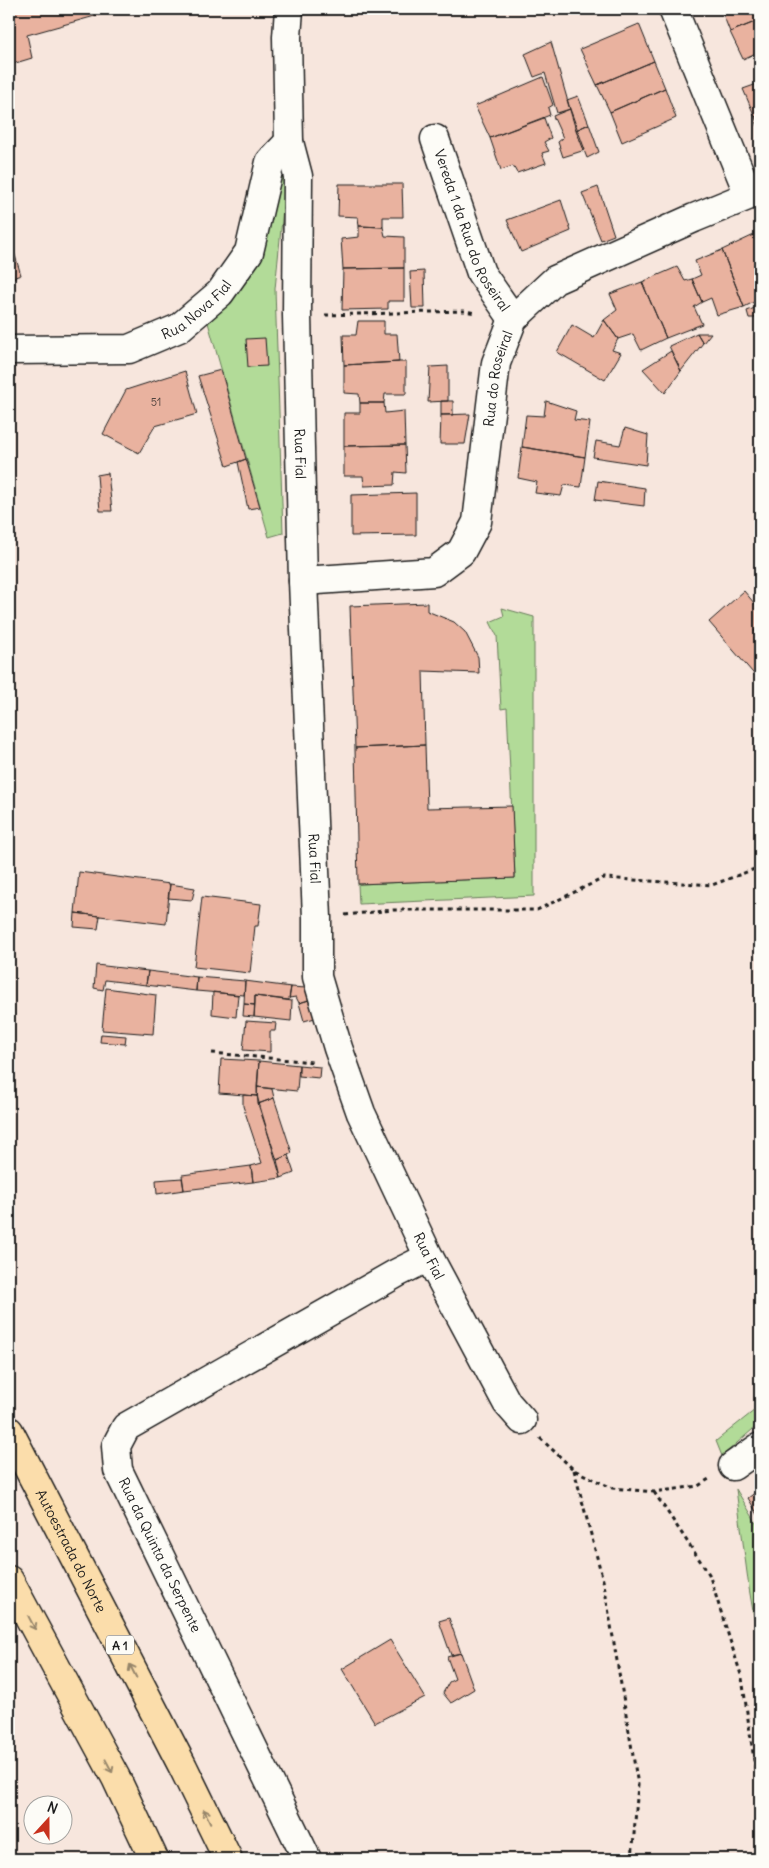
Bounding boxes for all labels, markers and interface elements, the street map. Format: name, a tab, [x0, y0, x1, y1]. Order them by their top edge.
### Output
street label: Vereda 1 da Rua do Roseiral	[430, 147, 514, 315]
street label: Rua Nova Fial	[159, 276, 235, 343]
street label: Rua do Roseiral	[479, 328, 517, 428]
house number: 51	[151, 395, 161, 409]
street label: Rua Fial	[291, 428, 310, 479]
street label: Rua Fial	[304, 833, 325, 884]
street label: Rua Fial	[410, 1230, 448, 1283]
street label: Rua da Quinta da Serpente	[115, 1475, 205, 1635]
street label: Autoestrada do Norte	[32, 1486, 110, 1616]
one-way arrow	[27, 1616, 37, 1631]
road number: A 1	[106, 1636, 134, 1654]
one-way arrow	[128, 1664, 137, 1679]
one-way arrow	[104, 1759, 114, 1774]
north arrow	[22, 1796, 72, 1846]
text: N	[45, 1798, 60, 1818]
one-way arrow	[202, 1808, 212, 1823]

